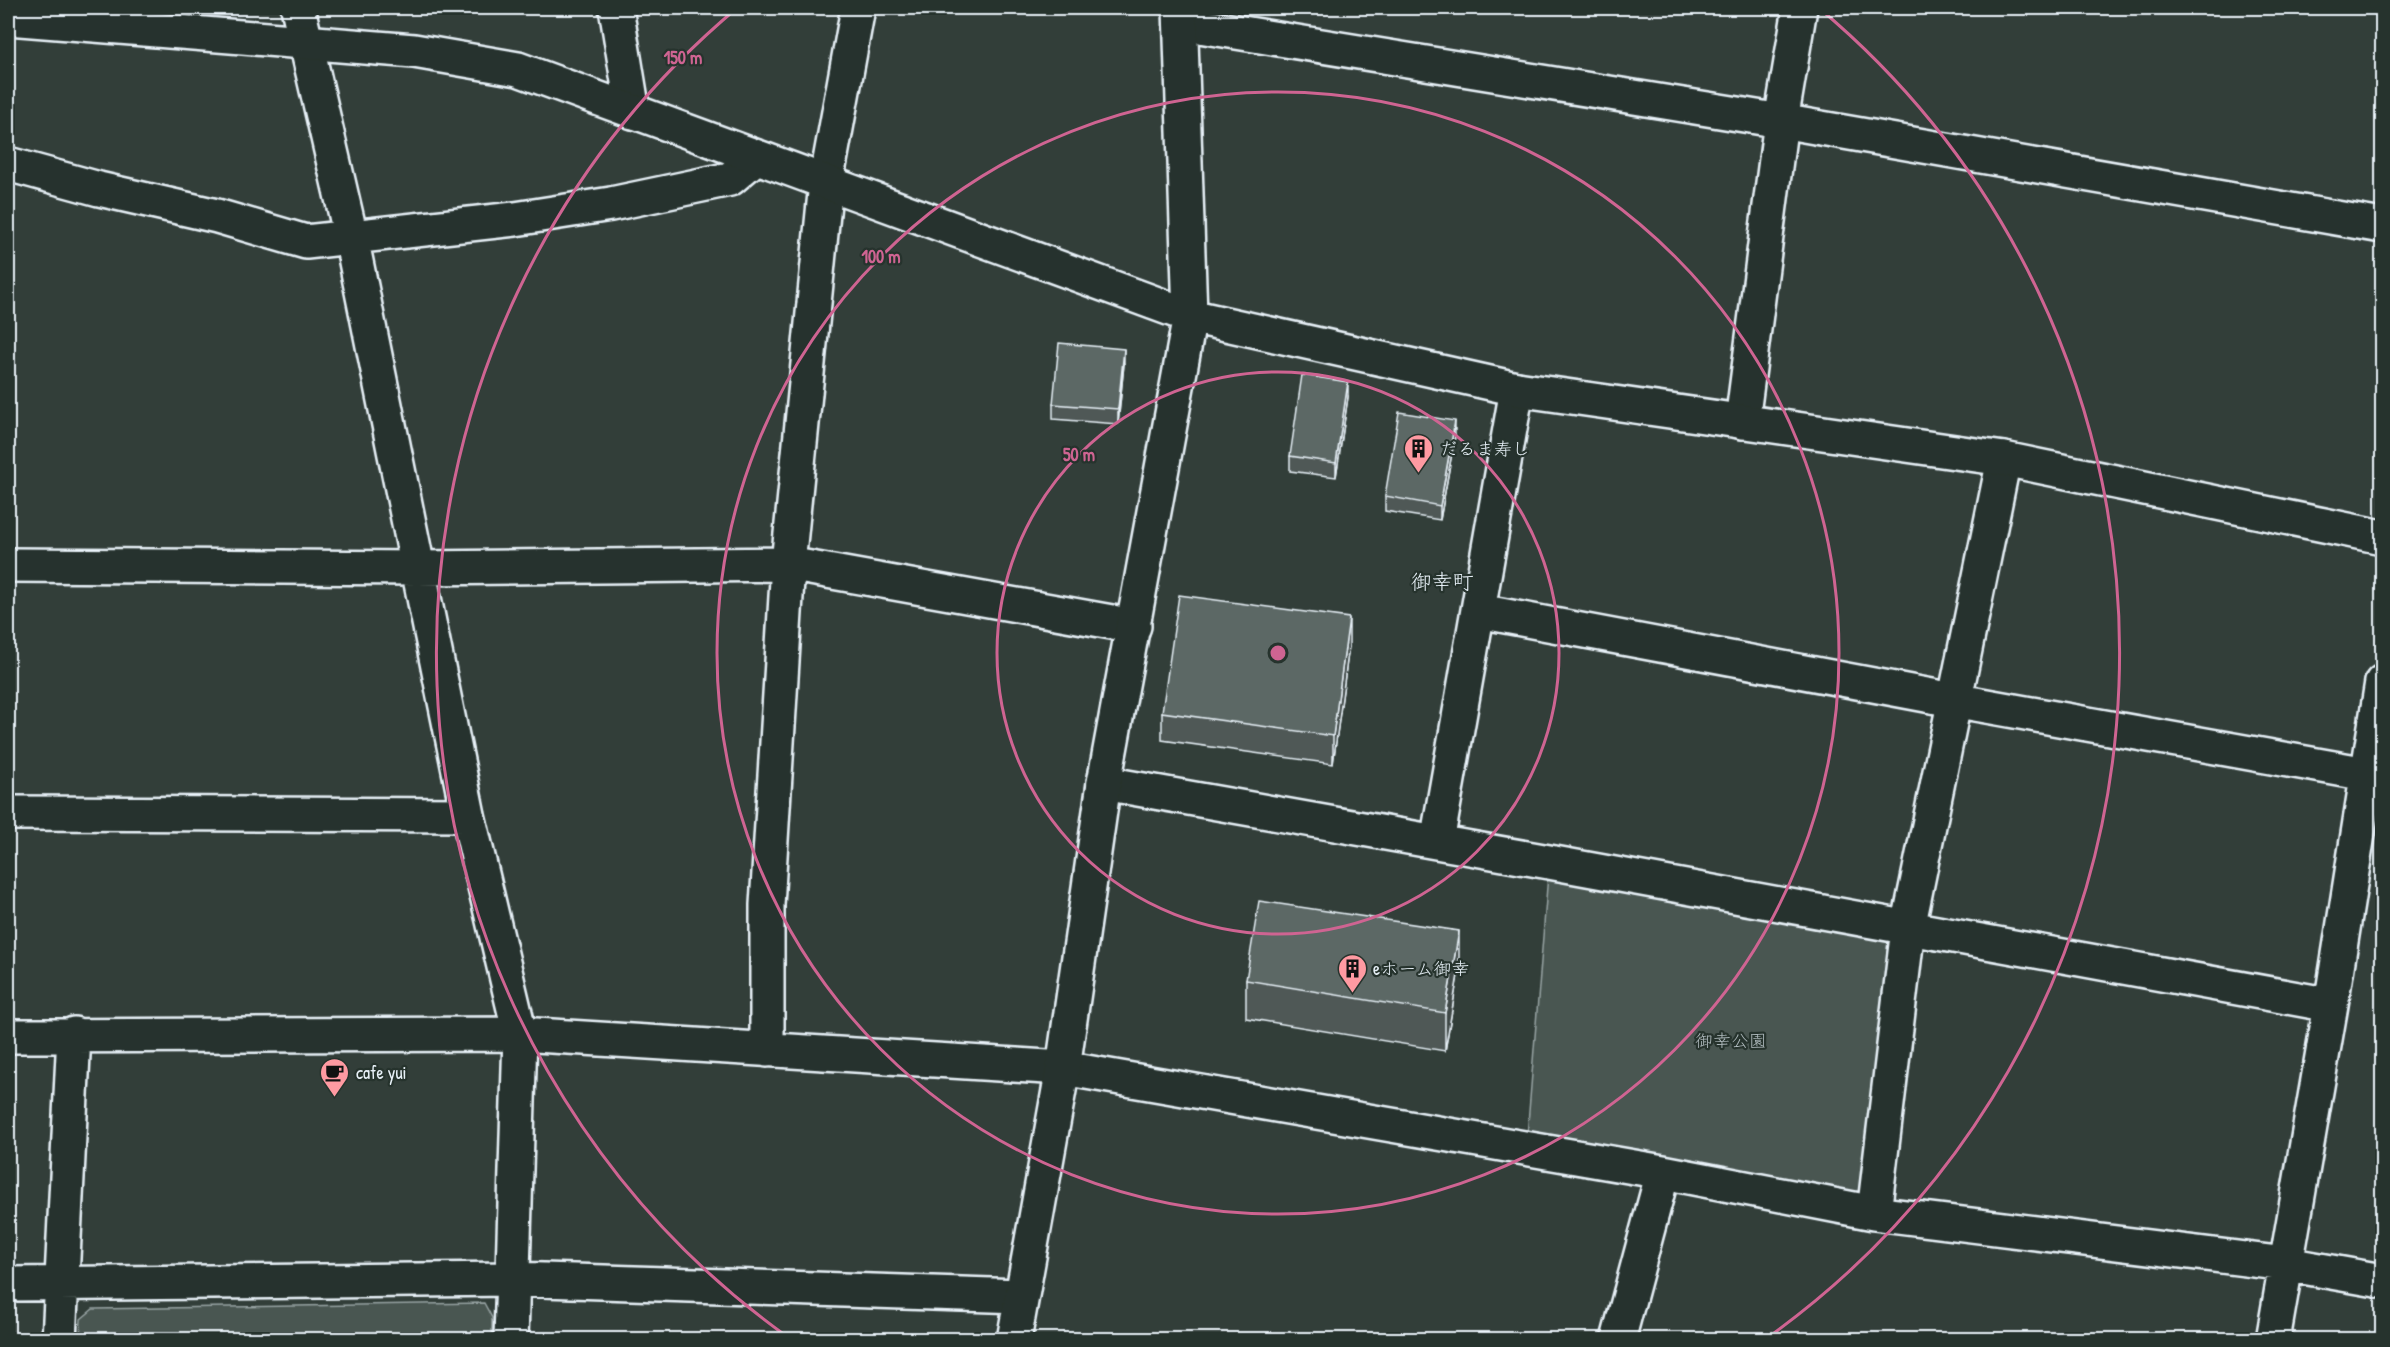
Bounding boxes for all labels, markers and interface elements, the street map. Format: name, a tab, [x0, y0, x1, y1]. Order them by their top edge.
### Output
text: 150 m	[664, 45, 702, 70]
text: 100 m	[861, 244, 901, 269]
building icon: だるま寿し	[1403, 432, 1435, 474]
place label: だるま寿し	[1440, 436, 1530, 461]
text: 50 m	[1063, 442, 1095, 467]
district label: 御幸町	[1411, 567, 1474, 596]
centre of rings	[1268, 643, 1288, 663]
building icon: eホーム御幸	[1336, 952, 1368, 994]
place label: eホーム御幸	[1373, 956, 1469, 981]
park label: 御幸公園	[1695, 1028, 1767, 1053]
cafe icon: cafe yui	[319, 1056, 351, 1098]
place label: cafe yui	[356, 1060, 407, 1085]

